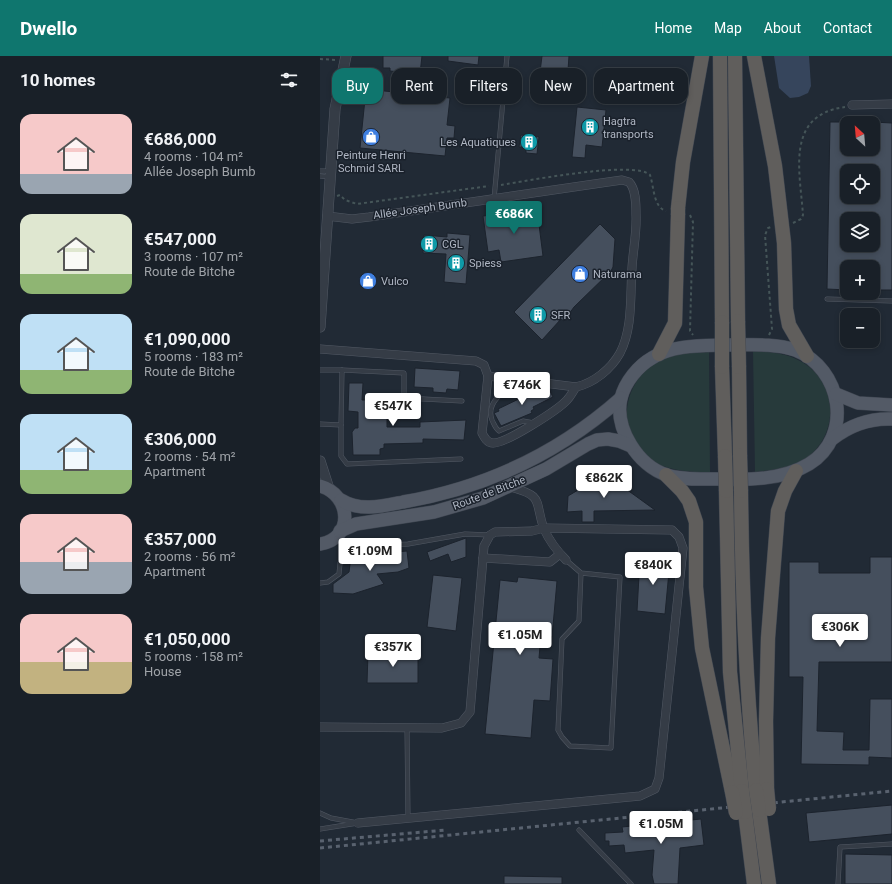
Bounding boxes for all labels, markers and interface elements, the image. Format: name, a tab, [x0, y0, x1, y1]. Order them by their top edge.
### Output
text: Dwello	[20, 17, 77, 40]
text: Home	[654, 20, 692, 36]
text: Map	[714, 20, 742, 36]
text: About	[764, 20, 801, 36]
text: Contact	[823, 20, 872, 36]
chip: Buy	[332, 68, 383, 104]
chip: Rent	[391, 68, 447, 104]
chip: Filters	[455, 68, 522, 104]
chip: New	[530, 68, 586, 104]
chip: Apartment	[594, 68, 688, 104]
icon: filters	[278, 69, 300, 91]
text: 10 homes	[20, 70, 96, 90]
place label: Hagtra transports	[603, 115, 654, 141]
north arrow	[840, 116, 880, 156]
map controls	[840, 116, 880, 348]
building icon: Hagtra transports	[580, 117, 600, 137]
shop icon: Peinture Henri Schmid SARL	[361, 127, 381, 147]
text: €686,000	[144, 129, 216, 149]
icon: home	[52, 130, 100, 178]
building icon: Les Aquatiques	[519, 132, 539, 152]
place label: Les Aquatiques	[440, 136, 516, 149]
text: 4 rooms · 104 m²	[144, 149, 243, 164]
place label: Peinture Henri Schmid SARL	[336, 149, 406, 175]
text: Allée Joseph Bumb	[144, 164, 256, 179]
button: locate	[840, 164, 880, 204]
street label: Allée Joseph Bumb	[372, 196, 468, 222]
pin: €686K	[486, 201, 542, 235]
text: €686K	[495, 206, 533, 221]
button: layers	[840, 212, 880, 252]
text: €547,000	[144, 229, 216, 249]
icon: home	[52, 230, 100, 278]
building icon: CGL	[419, 234, 439, 254]
place label: CGL	[442, 238, 463, 251]
text: 3 rooms · 107 m²	[144, 249, 243, 264]
building icon: Spiess	[446, 253, 466, 273]
place label: Spiess	[469, 257, 502, 270]
button: +	[840, 260, 880, 300]
text: Route de Bitche	[144, 264, 235, 279]
shop icon: Naturama	[570, 264, 590, 284]
place label: Naturama	[593, 268, 642, 281]
shop icon: Vulco	[358, 271, 378, 291]
place label: Vulco	[381, 275, 409, 288]
building icon: SFR	[528, 305, 548, 325]
button: −	[840, 308, 880, 348]
place label: SFR	[551, 309, 571, 322]
text: €1,090,000	[144, 329, 230, 349]
icon: home	[52, 330, 100, 378]
text: 5 rooms · 183 m²	[144, 349, 243, 364]
text: Route de Bitche	[144, 364, 235, 379]
pin: €746K	[494, 372, 550, 406]
text: €746K	[503, 377, 541, 392]
pin: €547K	[365, 393, 421, 427]
text: €547K	[374, 398, 412, 413]
text: €306,000	[144, 429, 216, 449]
icon: home	[52, 430, 100, 478]
text: 2 rooms · 54 m²	[144, 449, 236, 464]
text: Apartment	[144, 464, 206, 479]
pin: €862K	[576, 465, 632, 499]
text: €862K	[585, 470, 623, 485]
street label: Route de Bitche	[451, 473, 527, 513]
text: €357,000	[144, 529, 216, 549]
icon: home	[52, 530, 100, 578]
pin: €1.09M	[337, 538, 403, 572]
text: €1.09M	[348, 543, 393, 558]
text: 2 rooms · 56 m²	[144, 549, 236, 564]
pin: €840K	[625, 552, 681, 586]
text: €840K	[634, 557, 672, 572]
text: Apartment	[144, 564, 206, 579]
pin: €306K	[812, 614, 868, 648]
text: €306K	[821, 619, 859, 634]
pin: €1.05M	[487, 622, 553, 656]
text: €1.05M	[498, 627, 543, 642]
text: €1,050,000	[144, 629, 230, 649]
icon: home	[52, 630, 100, 678]
pin: €357K	[365, 634, 421, 668]
text: €357K	[374, 639, 412, 654]
text: 5 rooms · 158 m²	[144, 649, 243, 664]
text: House	[144, 664, 181, 679]
pin: €1.05M	[628, 811, 694, 845]
text: €1.05M	[639, 816, 684, 831]

